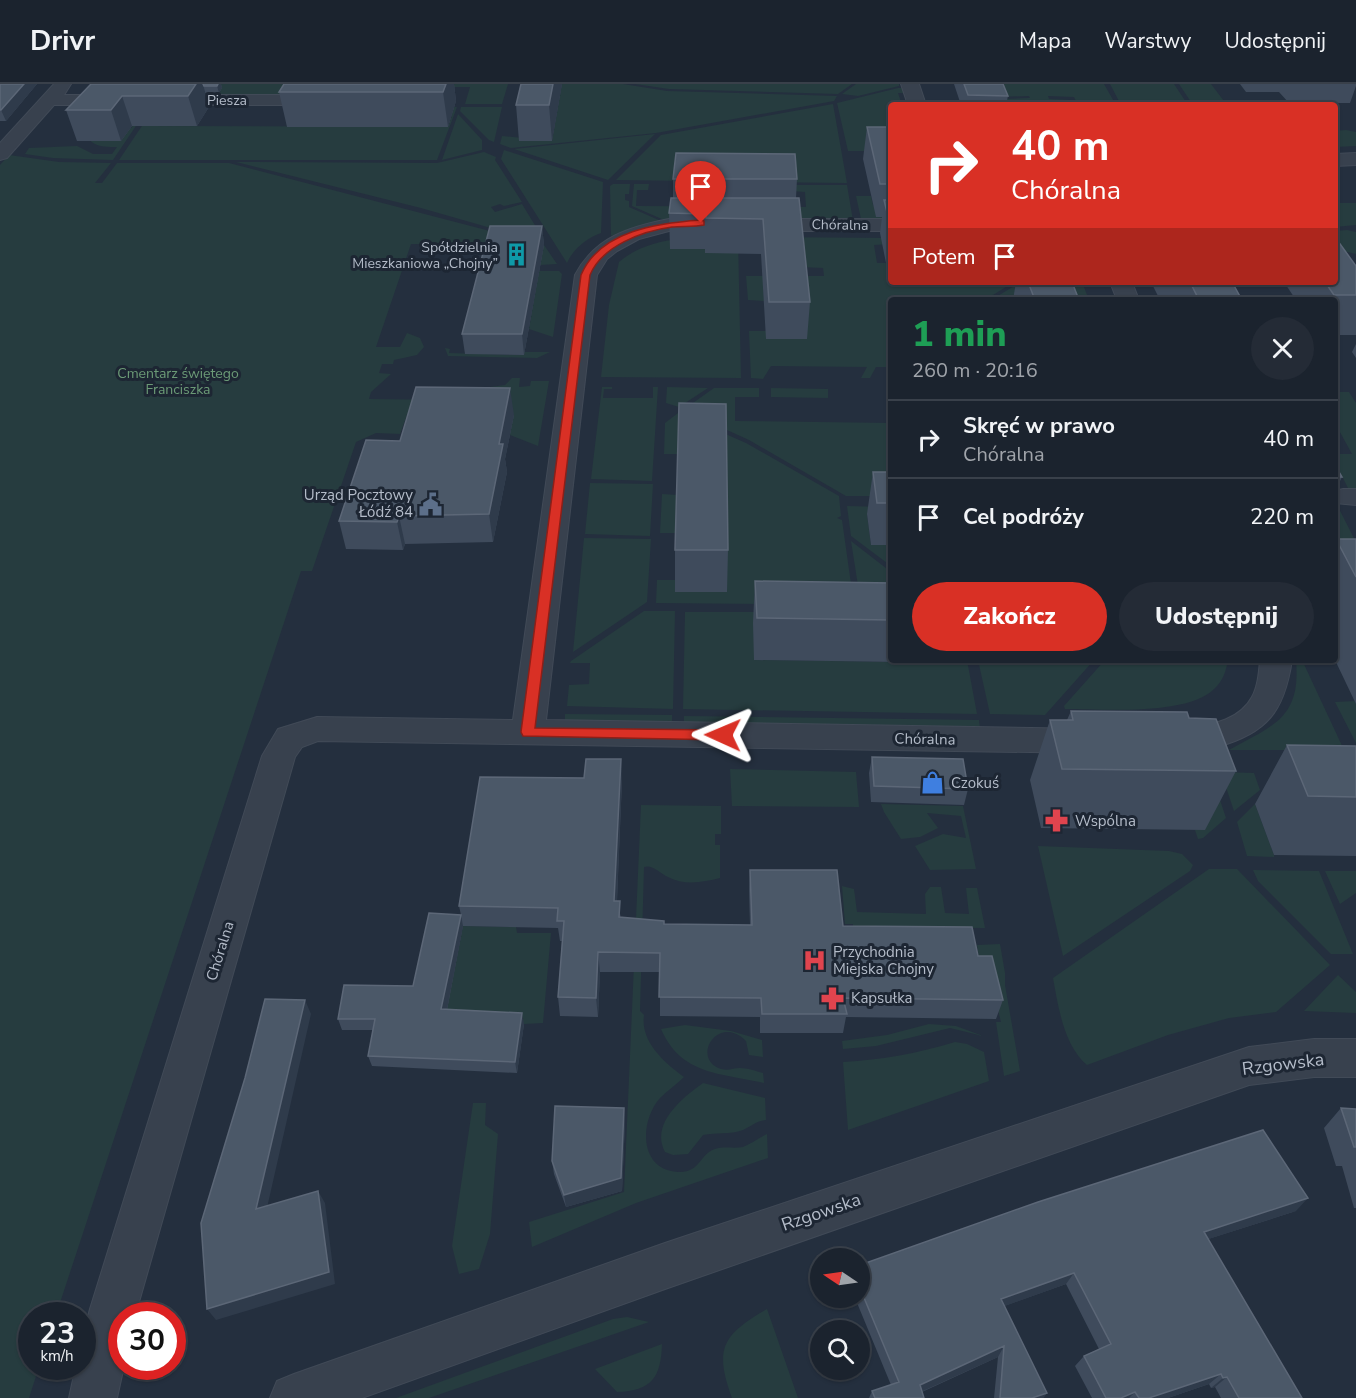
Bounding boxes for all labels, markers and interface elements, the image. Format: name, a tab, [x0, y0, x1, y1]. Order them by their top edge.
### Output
text: Drivr	[30, 22, 95, 60]
text: Mapa	[1019, 27, 1072, 55]
text: Warstwy	[1105, 27, 1191, 55]
text: Udostępnij	[1224, 27, 1326, 55]
street label: Piesza	[207, 91, 247, 110]
text: 40 m	[1011, 118, 1110, 175]
icon: right	[912, 126, 990, 204]
pin	[675, 161, 726, 223]
icon: arrive	[684, 170, 717, 203]
text: Chóralna	[1011, 172, 1121, 209]
street label: Chóralna	[811, 215, 869, 235]
place label: Spółdzielnia Mieszkaniowa „Chojny”	[352, 238, 498, 273]
icon: arrive	[988, 240, 1021, 273]
building icon: Spółdzielnia Mieszkaniowa „Chojny”	[503, 242, 529, 268]
text: Potem	[912, 242, 976, 272]
text: 1 min	[912, 310, 1007, 359]
button: close	[1251, 317, 1314, 380]
text: 260 m · 20:16	[912, 357, 1038, 384]
park label: Cmentarz świętego Franciszka	[117, 364, 239, 399]
text: Skręć w prawo	[963, 411, 1115, 441]
icon: right	[912, 423, 945, 456]
text: 40 m	[1263, 424, 1314, 454]
text: Chóralna	[963, 441, 1044, 468]
place label: Urząd Pocztowy Łódź 84	[304, 485, 413, 522]
public building icon: Urząd Pocztowy Łódź 84	[418, 491, 444, 517]
icon: arrive	[912, 501, 945, 534]
text: Cel podróży	[963, 502, 1084, 532]
text: 220 m	[1250, 502, 1314, 532]
button: Zakończ	[912, 582, 1107, 651]
button: Udostępnij	[1119, 582, 1314, 651]
position arrow	[691, 703, 755, 767]
street label: Chóralna	[894, 728, 956, 750]
shop icon: Czokuś	[920, 770, 946, 796]
place label: Czokuś	[951, 773, 999, 793]
pharmacy icon: Wspólna	[1044, 808, 1070, 834]
place label: Wspólna	[1075, 811, 1136, 831]
street label: Chóralna	[202, 919, 238, 983]
place label: Przychodnia Miejska Chojny	[833, 942, 934, 979]
hospital icon: Przychodnia Miejska Chojny	[802, 948, 828, 974]
pharmacy icon: Kapsułka	[820, 985, 846, 1011]
place label: Kapsułka	[851, 988, 913, 1008]
street label: Rzgowska	[1241, 1047, 1325, 1081]
street label: Rzgowska	[778, 1187, 864, 1237]
north arrow	[810, 1248, 870, 1308]
map controls	[810, 1248, 870, 1380]
speed limit sign: 30	[108, 1302, 186, 1380]
text: 23	[39, 1313, 75, 1354]
button: search	[810, 1320, 870, 1380]
text: km/h	[40, 1346, 74, 1366]

